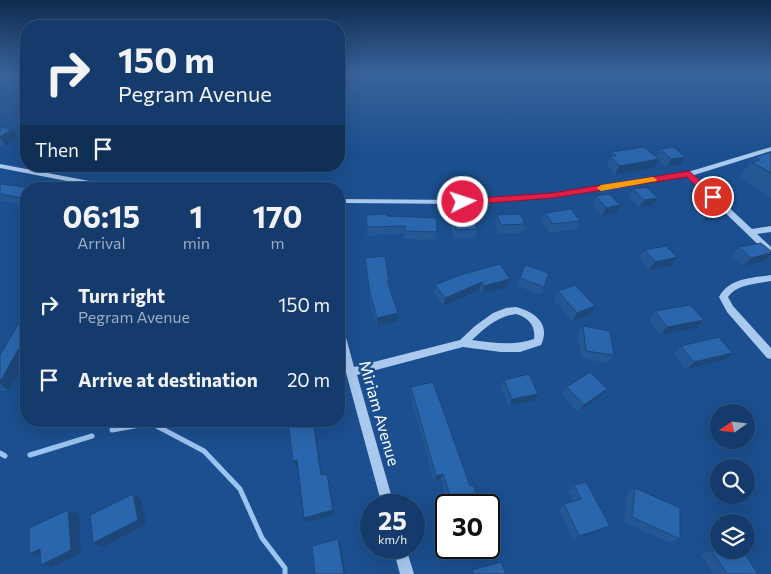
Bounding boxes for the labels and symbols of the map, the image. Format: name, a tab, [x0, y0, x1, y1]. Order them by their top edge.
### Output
position arrow	[436, 175, 488, 227]
pin	[692, 176, 734, 218]
street label: Miriam Avenue	[356, 358, 404, 468]
north arrow	[710, 404, 755, 449]
speed limit sign: 30	[435, 494, 500, 559]

